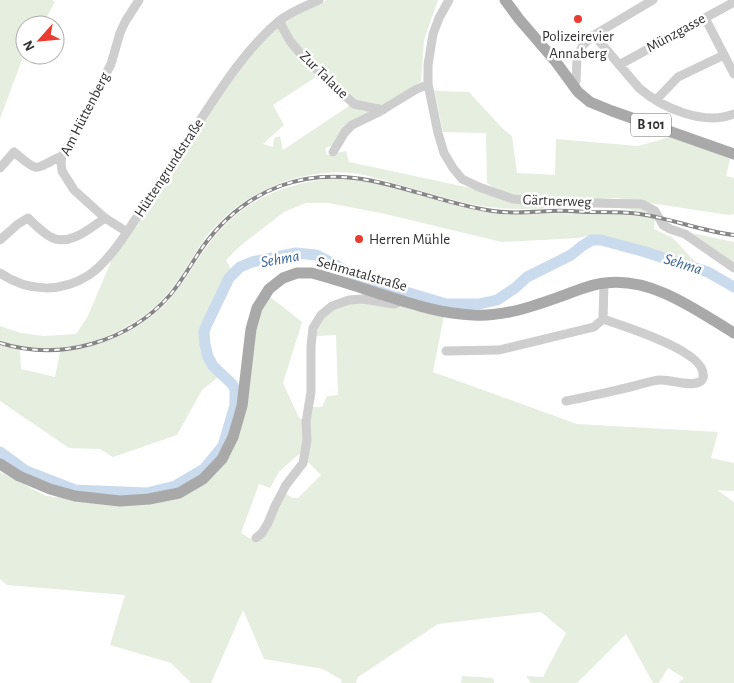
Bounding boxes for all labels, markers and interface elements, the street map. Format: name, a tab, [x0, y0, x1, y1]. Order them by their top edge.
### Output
street label: Münzgasse	[644, 11, 708, 55]
marker: Polizeirevier Annaberg	[572, 13, 584, 25]
north arrow	[15, 15, 65, 65]
place label: Polizeirevier Annaberg	[542, 29, 614, 61]
text: N	[21, 38, 38, 53]
street label: Zur Talaue	[297, 48, 351, 102]
street label: Am Hüttenberg	[58, 69, 113, 158]
road number: B 101	[631, 114, 671, 136]
street label: Hüttengrundstraße	[132, 116, 206, 220]
street label: Gärtnerweg	[522, 192, 592, 210]
place label: Herren Mühle	[369, 232, 450, 247]
marker: Herren Mühle	[353, 233, 365, 245]
water label: Sehma	[259, 248, 301, 270]
water label: Sehma	[662, 251, 704, 277]
street label: Sehmatalstraße	[315, 254, 409, 294]

